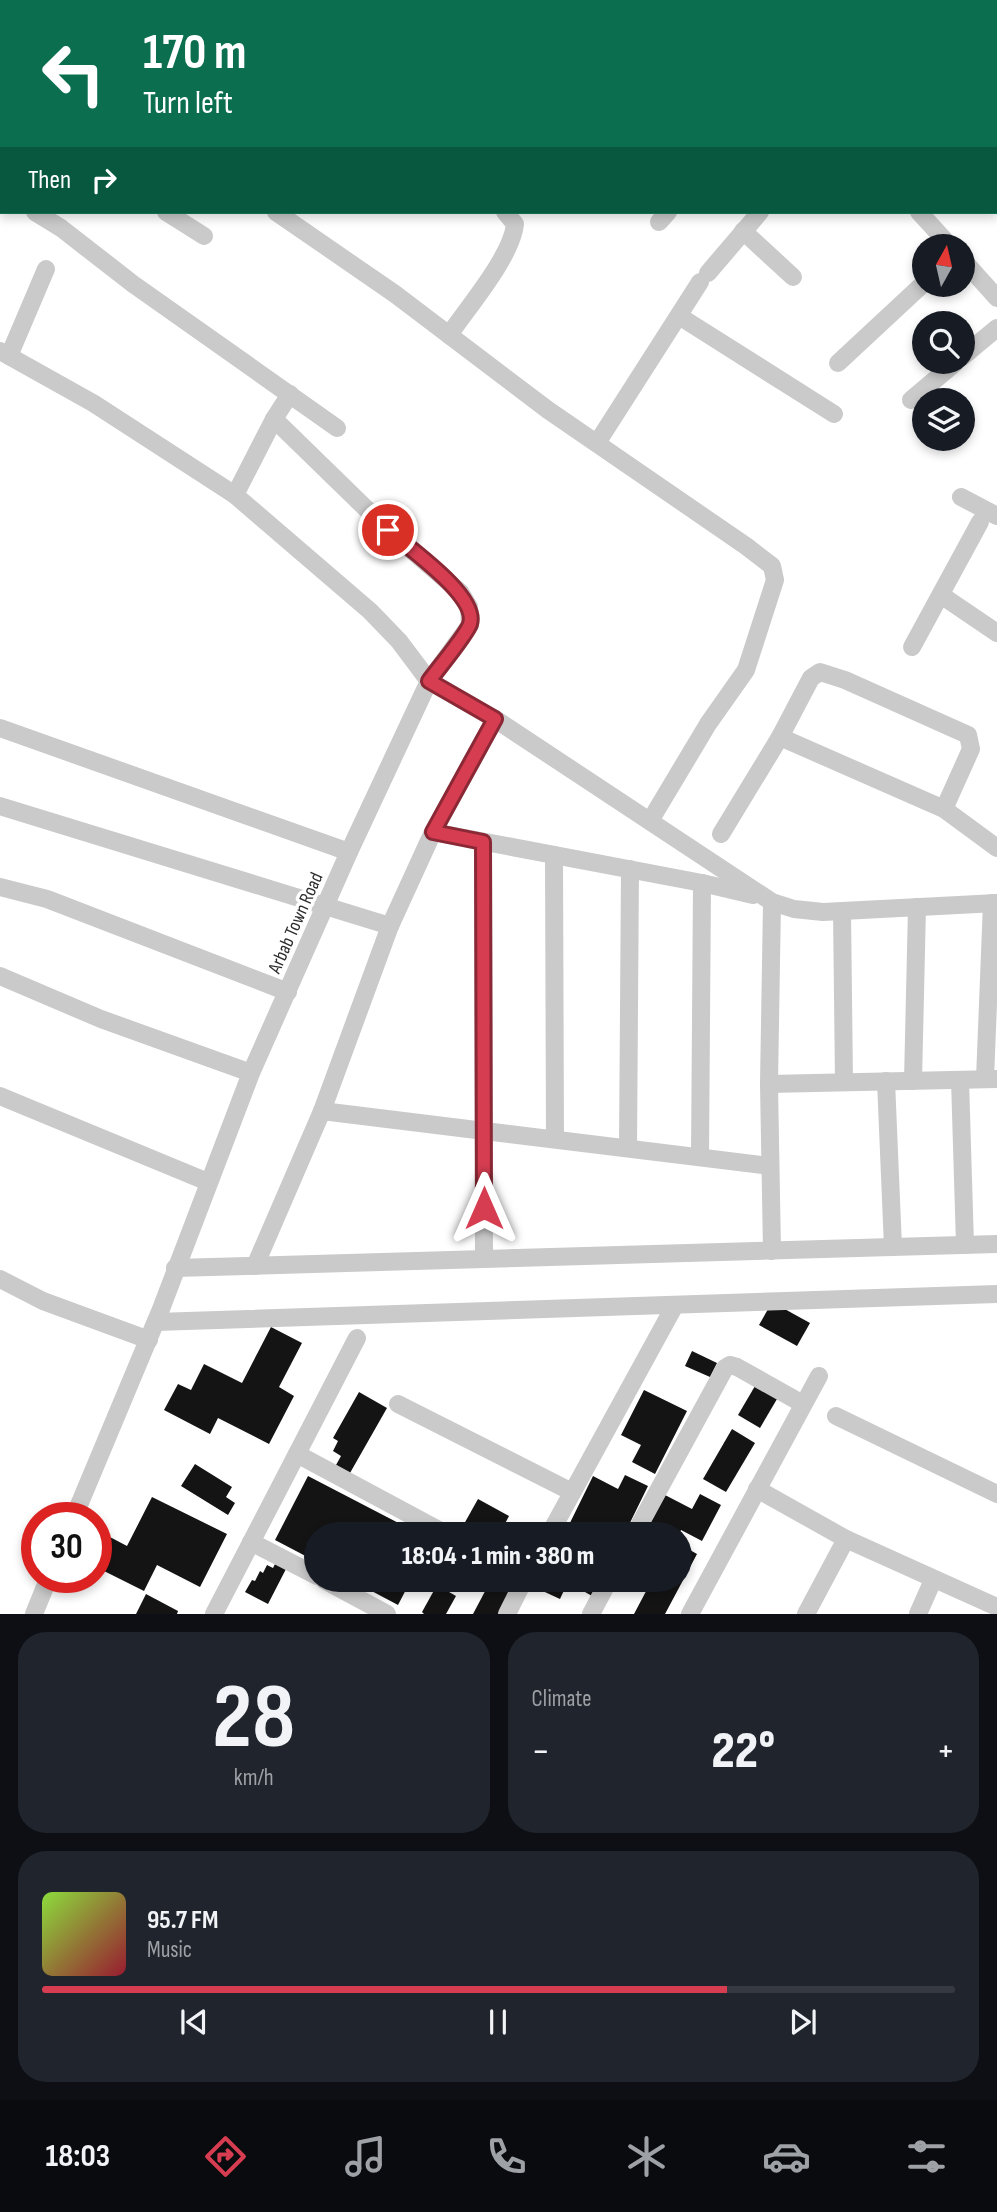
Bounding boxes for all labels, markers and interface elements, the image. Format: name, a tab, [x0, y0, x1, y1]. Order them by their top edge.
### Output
text: 170 m	[143, 24, 247, 83]
icon: left	[28, 28, 119, 119]
text: Turn left	[143, 84, 233, 123]
icon: right	[85, 161, 123, 199]
text: Then	[28, 165, 71, 196]
north arrow	[912, 234, 975, 298]
map controls	[912, 234, 975, 451]
button: search	[912, 311, 975, 374]
button: layers	[912, 388, 975, 451]
pin	[358, 500, 418, 560]
icon: arrive	[369, 511, 407, 549]
street label: Arbab Town Road	[263, 869, 328, 978]
position arrow	[447, 1171, 521, 1245]
speed limit sign: 30	[21, 1502, 112, 1593]
text: 18:04 · 1 min · 380 m	[402, 1541, 594, 1572]
text: 28	[212, 1664, 295, 1773]
text: Climate	[532, 1685, 591, 1713]
text: 22°	[711, 1720, 775, 1783]
text: −	[532, 1729, 550, 1774]
text: +	[936, 1729, 955, 1774]
text: km/h	[234, 1764, 274, 1792]
text: 95.7 FM	[147, 1905, 218, 1936]
text: Music	[147, 1936, 192, 1964]
icon: previous	[175, 2003, 213, 2041]
icon: pause	[479, 2003, 517, 2041]
icon: next	[784, 2003, 822, 2041]
icon: directions	[201, 2132, 250, 2181]
icon: music	[341, 2132, 390, 2181]
icon: phone	[482, 2132, 531, 2181]
icon: climate	[622, 2132, 671, 2181]
icon: car	[762, 2132, 811, 2181]
icon: filters	[902, 2132, 951, 2181]
text: 18:03	[46, 2137, 110, 2176]

